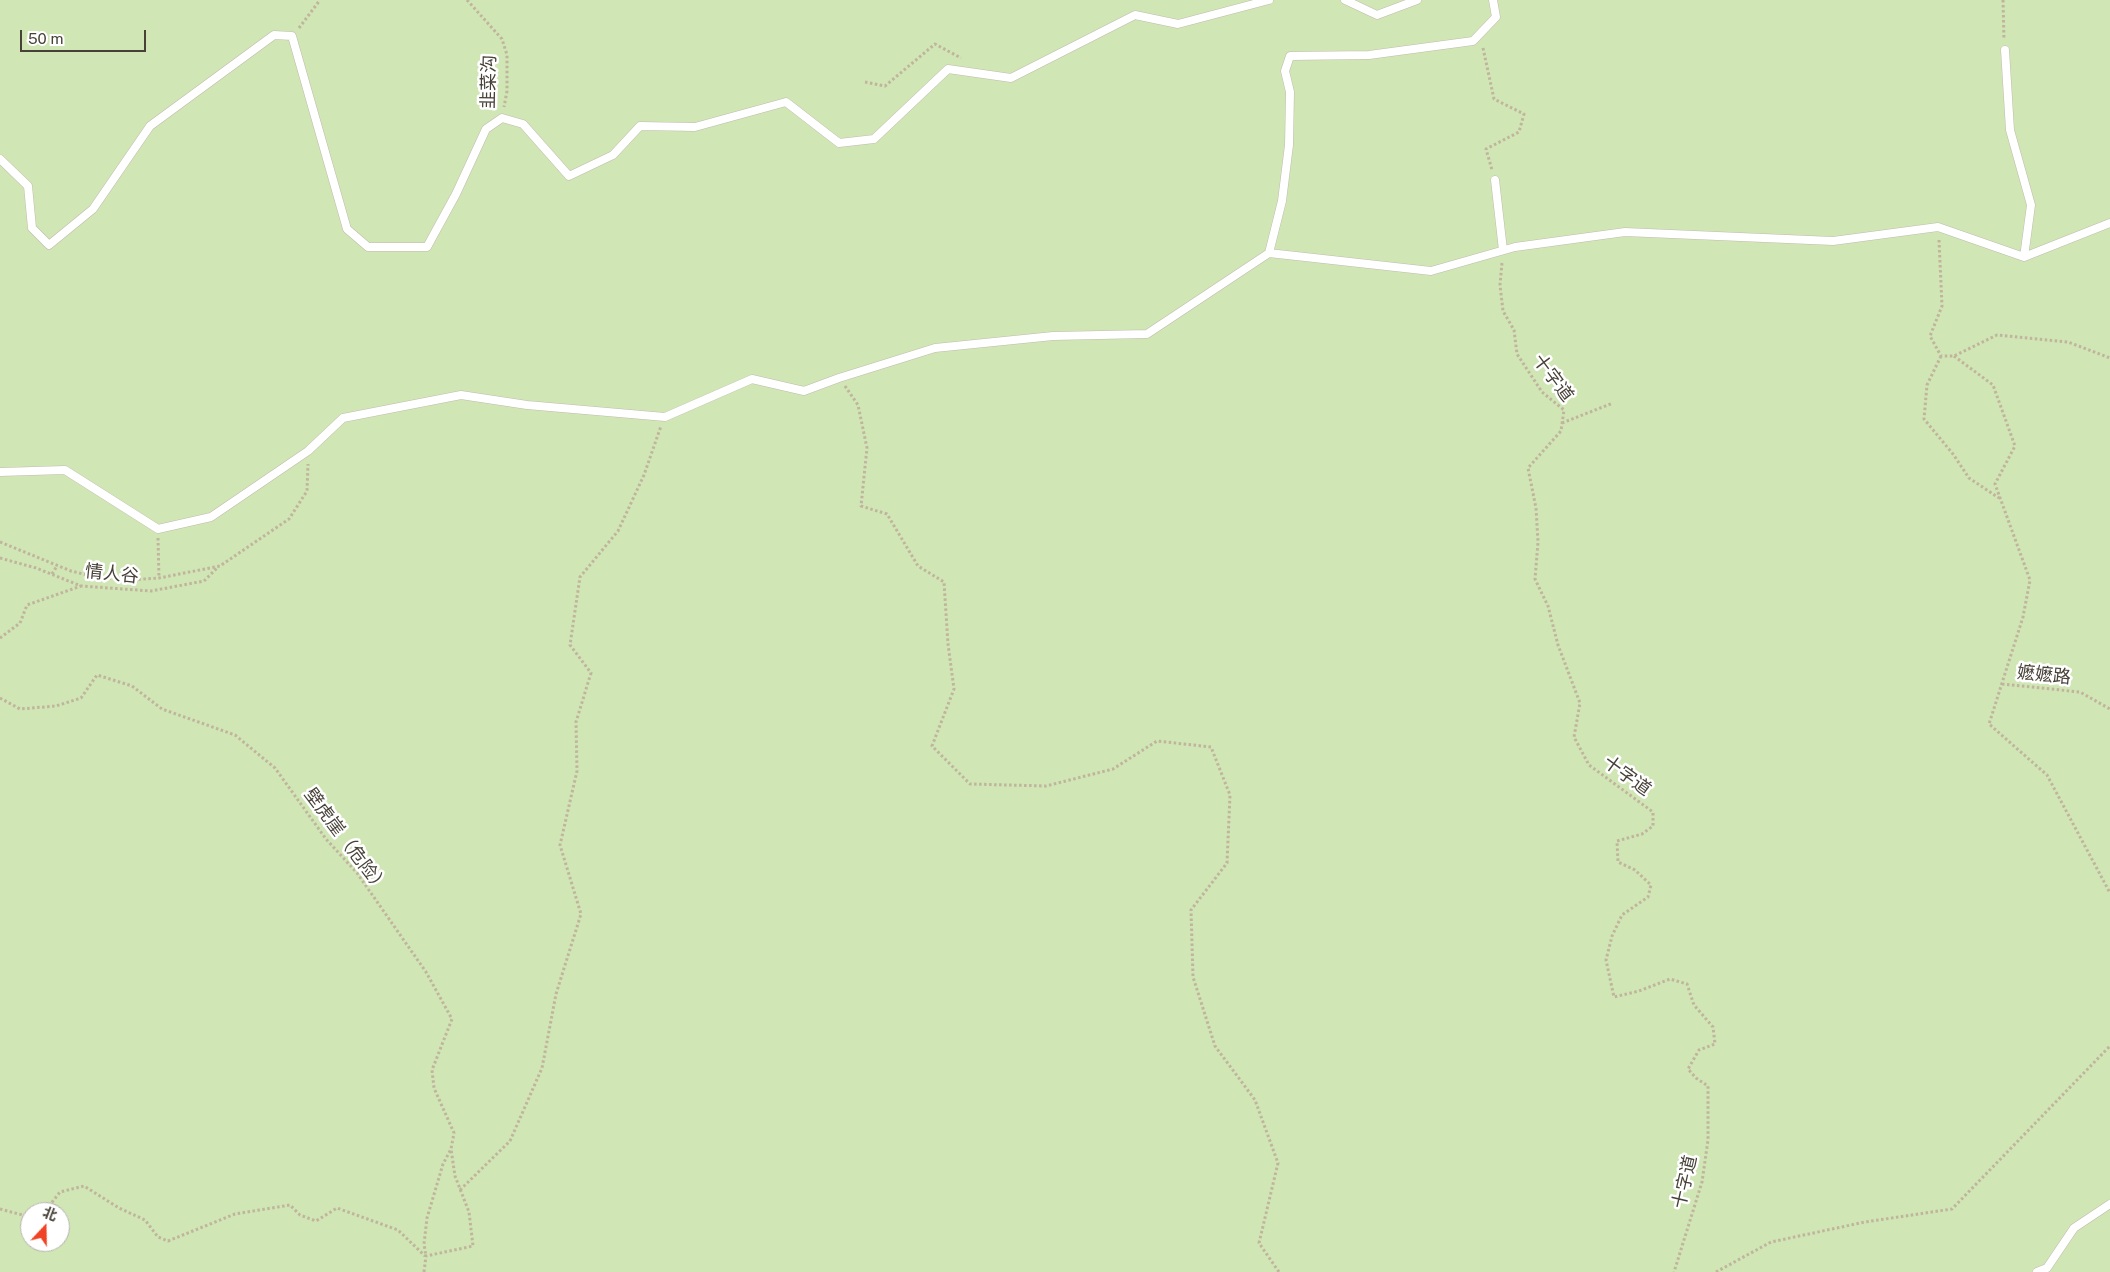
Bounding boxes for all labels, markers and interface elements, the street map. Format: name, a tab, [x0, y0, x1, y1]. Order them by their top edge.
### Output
scale bar	[22, 20, 149, 52]
text: 50 m	[28, 30, 63, 47]
street label: 韭菜沟	[478, 55, 500, 109]
street label: 十字道	[1528, 350, 1578, 406]
street label: 情人谷	[84, 560, 140, 588]
street label: 嬷嬷路	[2016, 661, 2072, 689]
street label: 十字道	[1599, 751, 1655, 801]
street label: 壁虎崖（危险）	[299, 784, 393, 898]
street label: 十字道	[1668, 1153, 1702, 1211]
north arrow	[20, 1202, 70, 1252]
text: 北	[41, 1204, 59, 1224]

